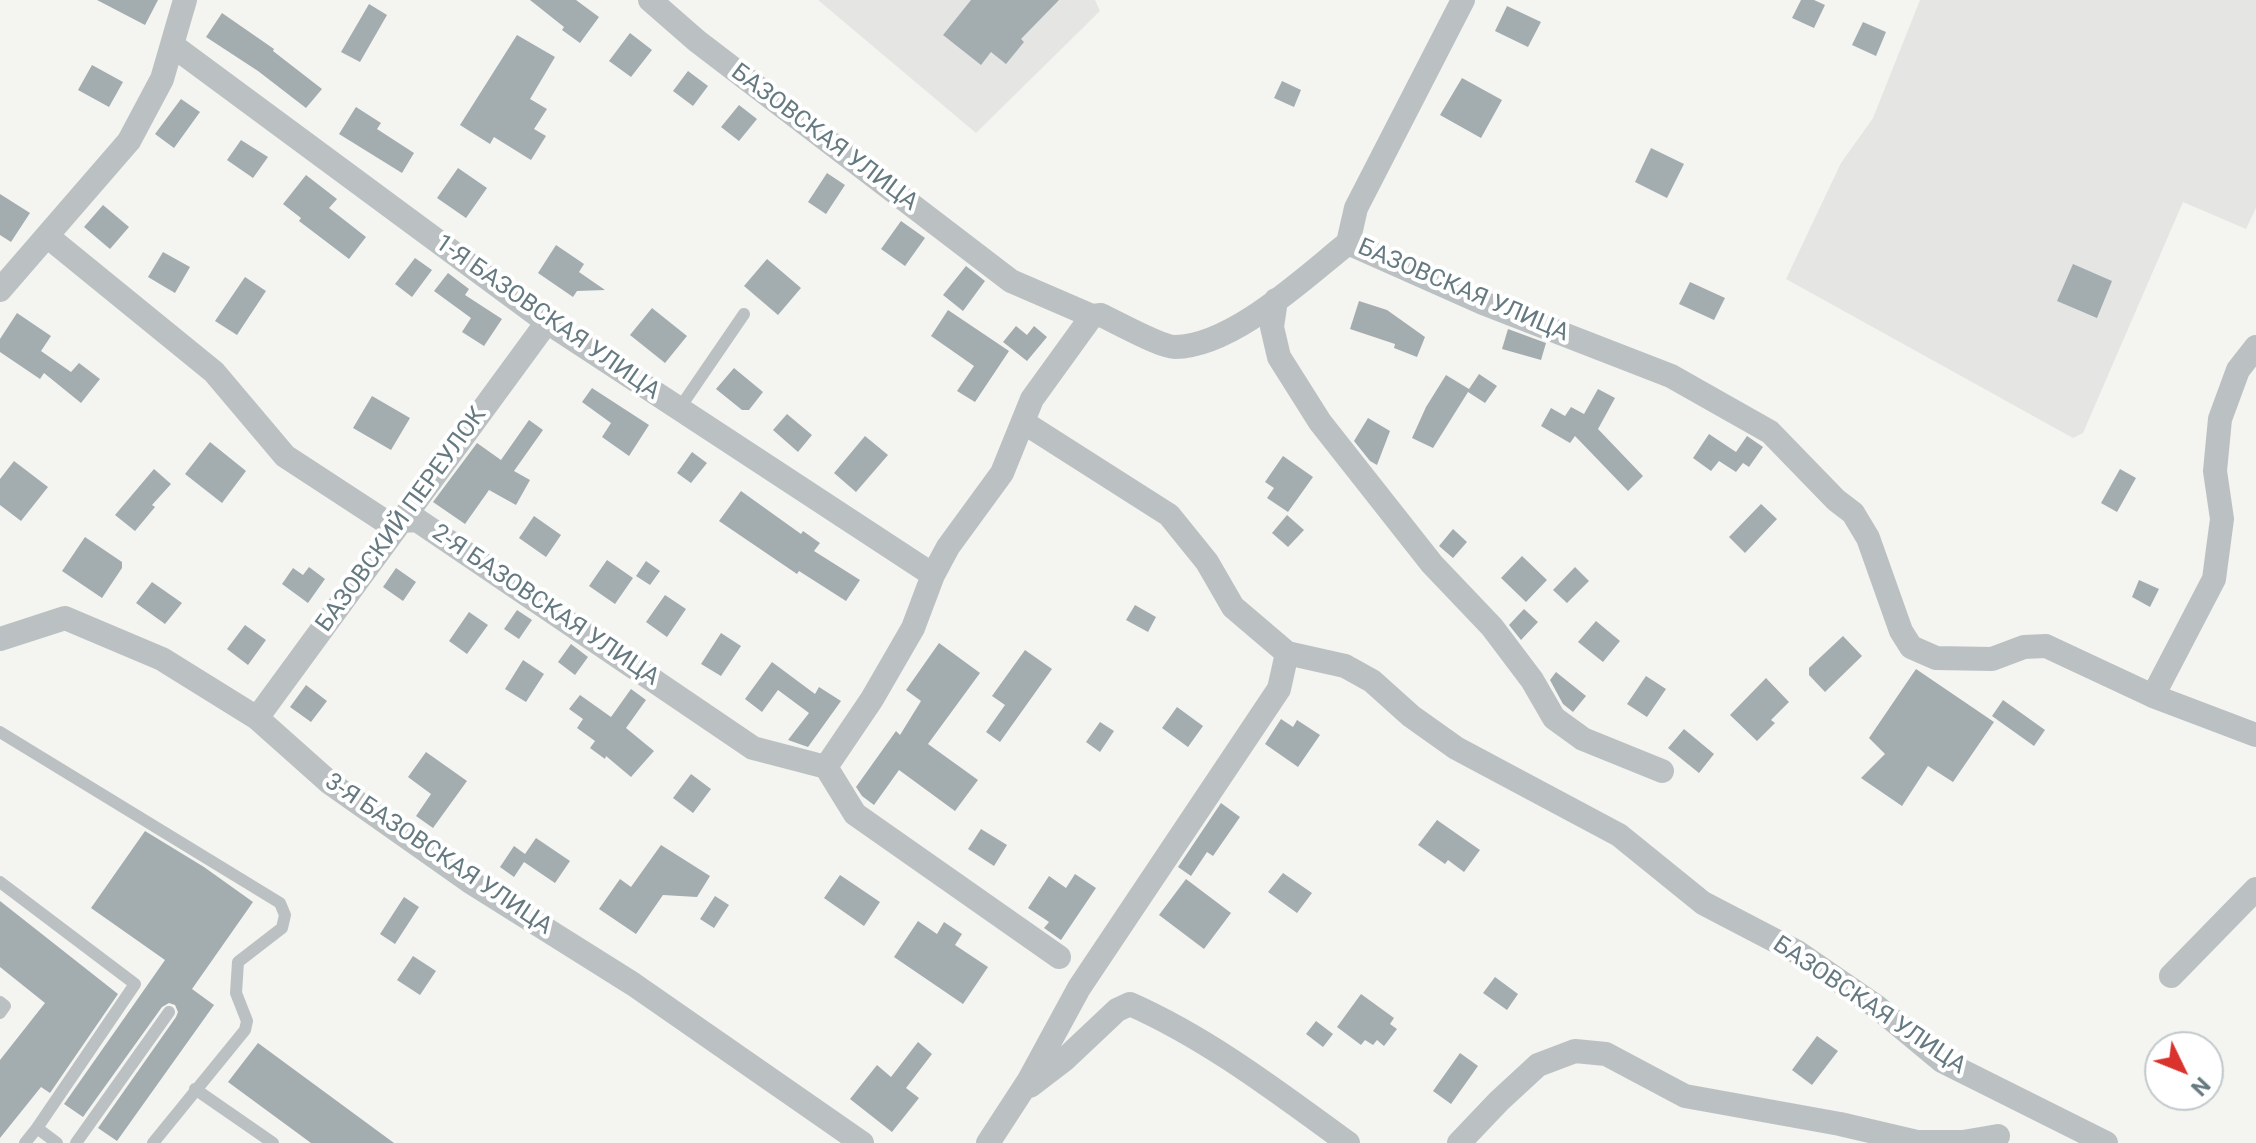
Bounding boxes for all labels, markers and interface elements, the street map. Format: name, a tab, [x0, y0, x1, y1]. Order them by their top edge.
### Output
street label: БАЗОВСКАЯ УЛИЦА	[725, 58, 923, 218]
street label: 1-Я БАЗОВСКАЯ УЛИЦА	[429, 229, 665, 407]
street label: БАЗОВСКАЯ УЛИЦА	[1353, 234, 1573, 348]
street label: БАЗОВСКИЙ ПЕРЕУЛОК	[311, 402, 493, 638]
street label: 2-Я БАЗОВСКАЯ УЛИЦА	[426, 519, 664, 693]
street label: 3-Я БАЗОВСКАЯ УЛИЦА	[319, 768, 557, 942]
street label: БАЗОВСКАЯ УЛИЦА	[1767, 931, 1971, 1081]
north arrow	[2144, 1031, 2224, 1111]
text: N	[2186, 1072, 2215, 1101]

